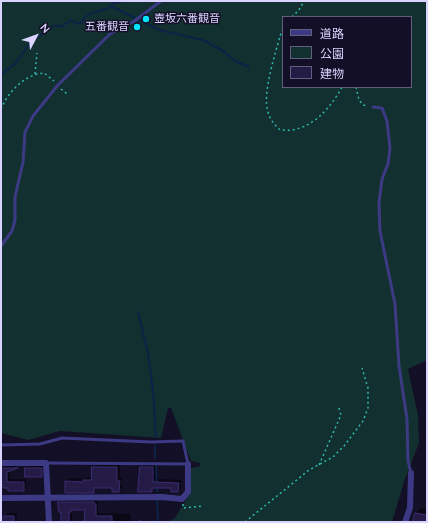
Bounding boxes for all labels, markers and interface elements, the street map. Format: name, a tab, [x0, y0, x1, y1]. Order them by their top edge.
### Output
place label: 壺坂六番観音	[154, 12, 220, 26]
marker: 壺坂六番観音	[141, 14, 151, 24]
north arrow	[16, 16, 56, 56]
legend	[282, 16, 412, 88]
text: N	[37, 20, 53, 36]
place label: 五番観音	[85, 20, 129, 34]
marker: 五番観音	[132, 22, 142, 32]
text: 道路	[320, 26, 344, 41]
text: 公園	[320, 46, 344, 61]
text: 建物	[320, 66, 344, 81]

